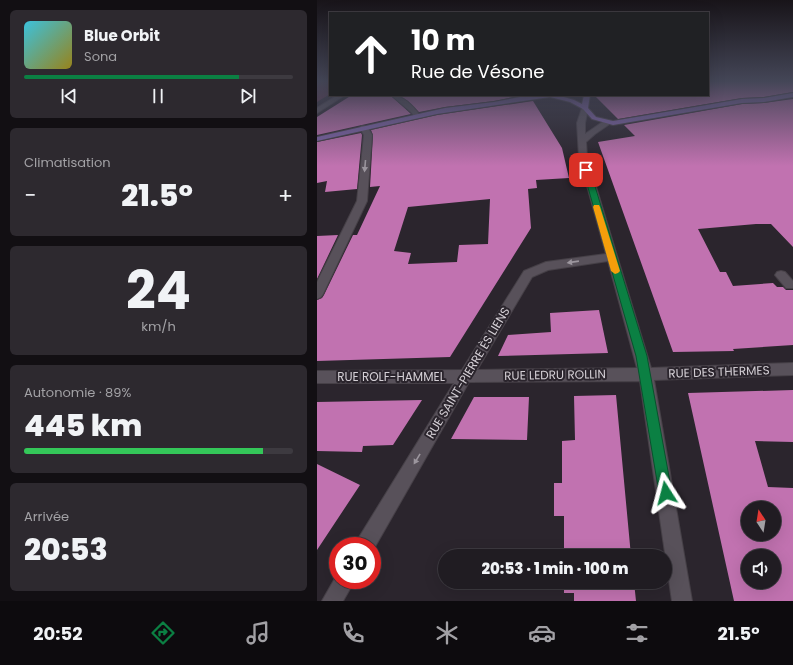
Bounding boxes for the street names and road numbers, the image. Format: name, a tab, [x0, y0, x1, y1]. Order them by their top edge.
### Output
street label: RUE SAINT-PIERRE ÈS LIENS	[422, 304, 514, 442]
street label: RUE DES THERMES	[668, 361, 770, 382]
street label: RUE LEDRU ROLLIN	[504, 365, 606, 384]
street label: RUE ROLF-HAMMEL	[337, 368, 445, 385]

